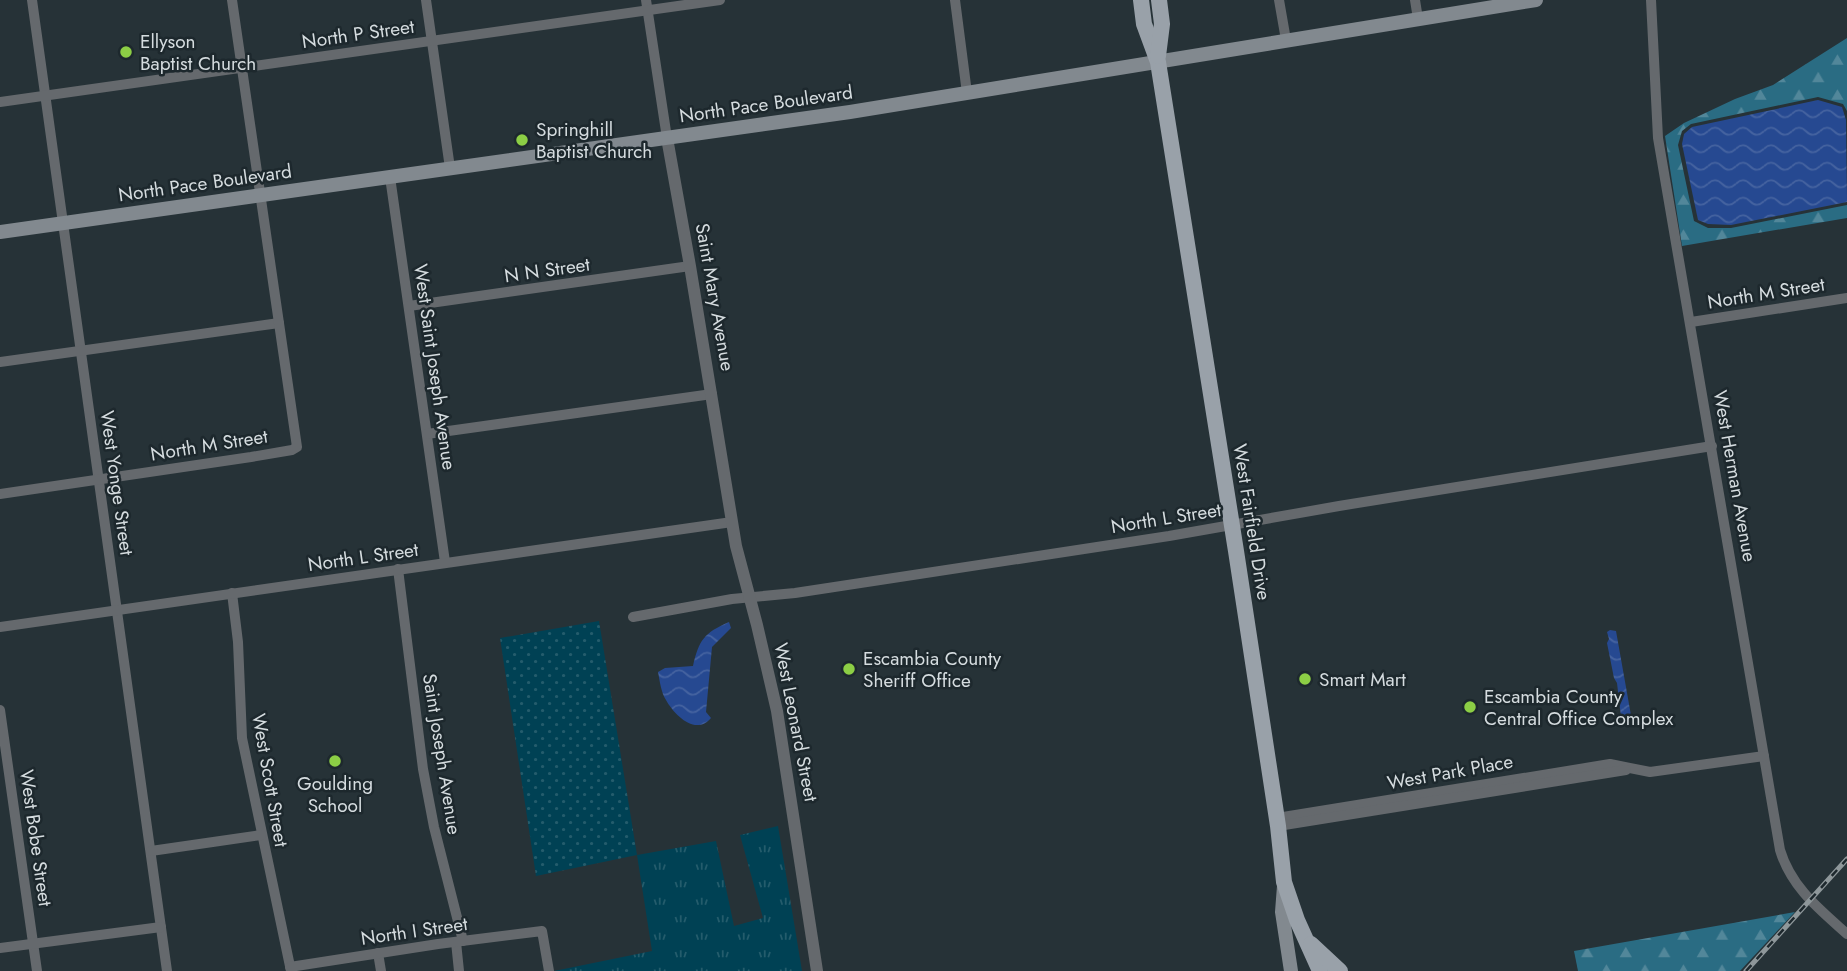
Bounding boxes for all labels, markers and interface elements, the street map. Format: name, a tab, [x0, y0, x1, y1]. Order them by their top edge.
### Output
street label: North P Street	[300, 13, 416, 55]
place label: Ellyson Baptist Church	[140, 28, 256, 77]
marker: Ellyson Baptist Church	[118, 44, 134, 60]
street label: North Pace Boulevard	[677, 78, 855, 130]
place label: Springhill Baptist Church	[536, 116, 652, 165]
marker: Springhill Baptist Church	[514, 132, 530, 148]
street label: North Pace Boulevard	[116, 157, 294, 209]
street label: Saint Mary Avenue	[689, 221, 741, 373]
street label: N N Street	[502, 251, 592, 289]
street label: West Saint Joseph Avenue	[407, 262, 463, 472]
street label: North M Street	[1705, 270, 1827, 316]
street label: West Herman Avenue	[1707, 388, 1763, 564]
street label: West Yonge Street	[93, 409, 141, 557]
street label: North M Street	[148, 422, 270, 468]
street label: West Fairfield Drive	[1226, 442, 1278, 602]
street label: North L Street	[1109, 496, 1224, 540]
street label: North L Street	[306, 536, 420, 578]
street label: West Leonard Street	[767, 640, 825, 804]
place label: Escambia County Sheriff Office	[863, 645, 1002, 694]
marker: Escambia County Sheriff Office	[841, 661, 857, 677]
place label: Smart Mart	[1319, 666, 1406, 693]
street label: Saint Joseph Avenue	[416, 671, 468, 837]
marker: Smart Mart	[1297, 671, 1313, 687]
place label: Escambia County Central Office Complex	[1484, 683, 1673, 732]
marker: Escambia County Central Office Complex	[1462, 699, 1478, 715]
street label: West Scott Street	[245, 711, 295, 849]
street label: West Park Place	[1385, 748, 1515, 796]
marker: Goulding School	[327, 753, 343, 769]
street label: West Bobe Street	[13, 768, 59, 908]
place label: Goulding School	[297, 770, 373, 819]
street label: North I Street	[359, 910, 470, 952]

